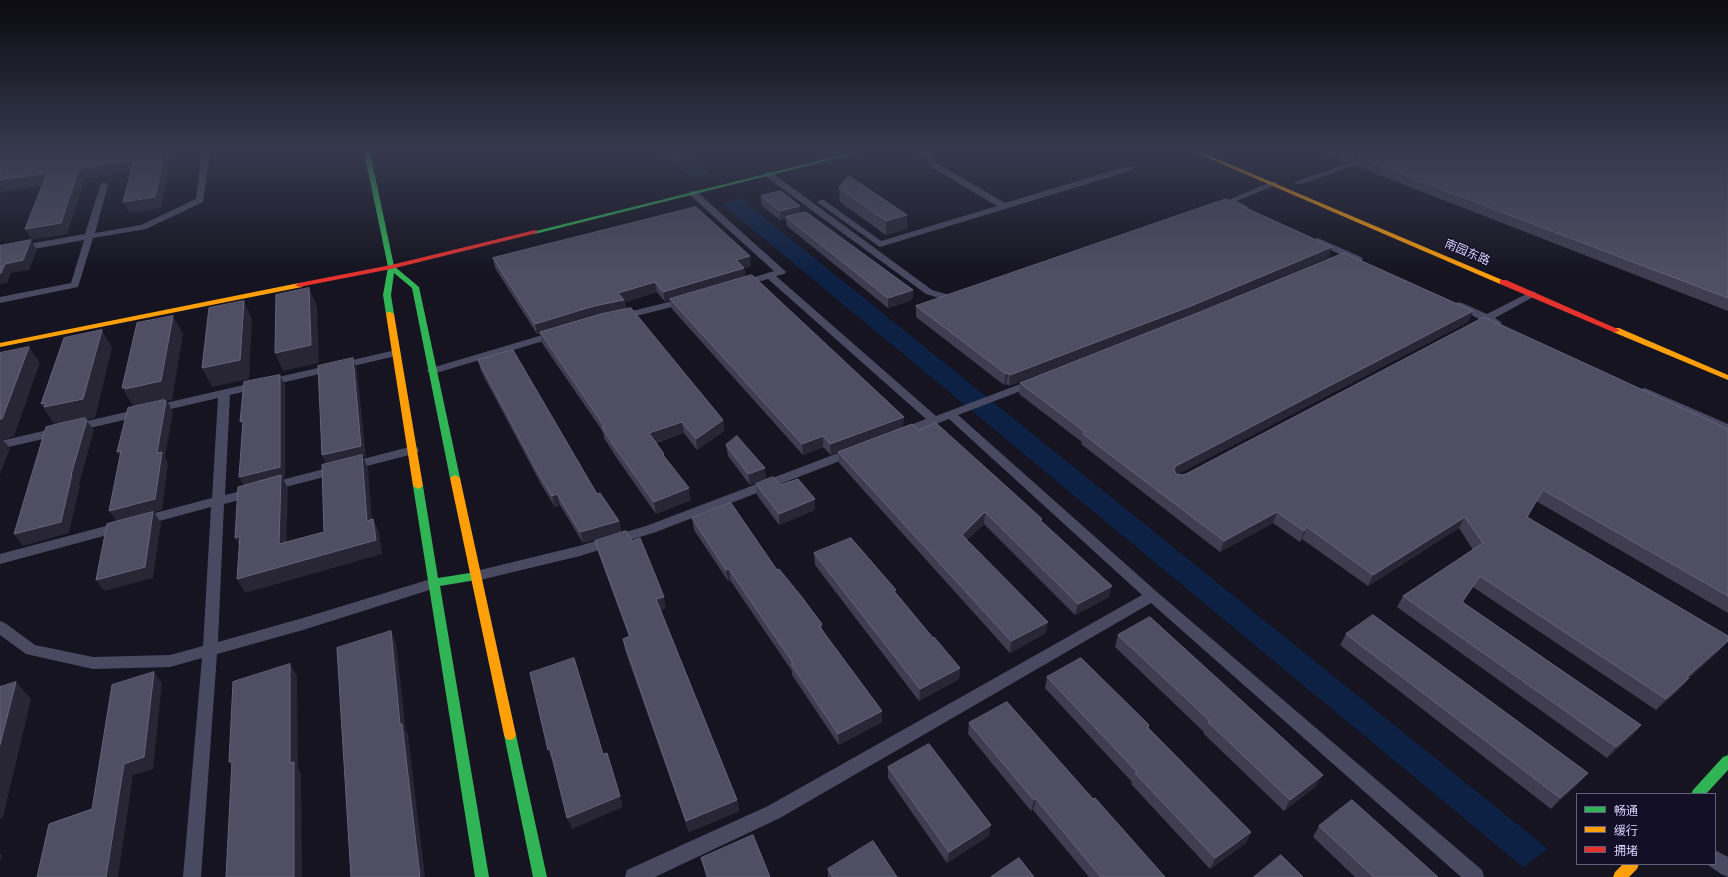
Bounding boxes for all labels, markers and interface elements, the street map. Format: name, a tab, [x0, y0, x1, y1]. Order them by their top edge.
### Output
street label: 南园东路	[1442, 237, 1492, 269]
legend	[1576, 793, 1716, 865]
text: 畅通	[1614, 804, 1638, 818]
text: 缓行	[1614, 824, 1638, 838]
text: 拥堵	[1614, 844, 1638, 858]

